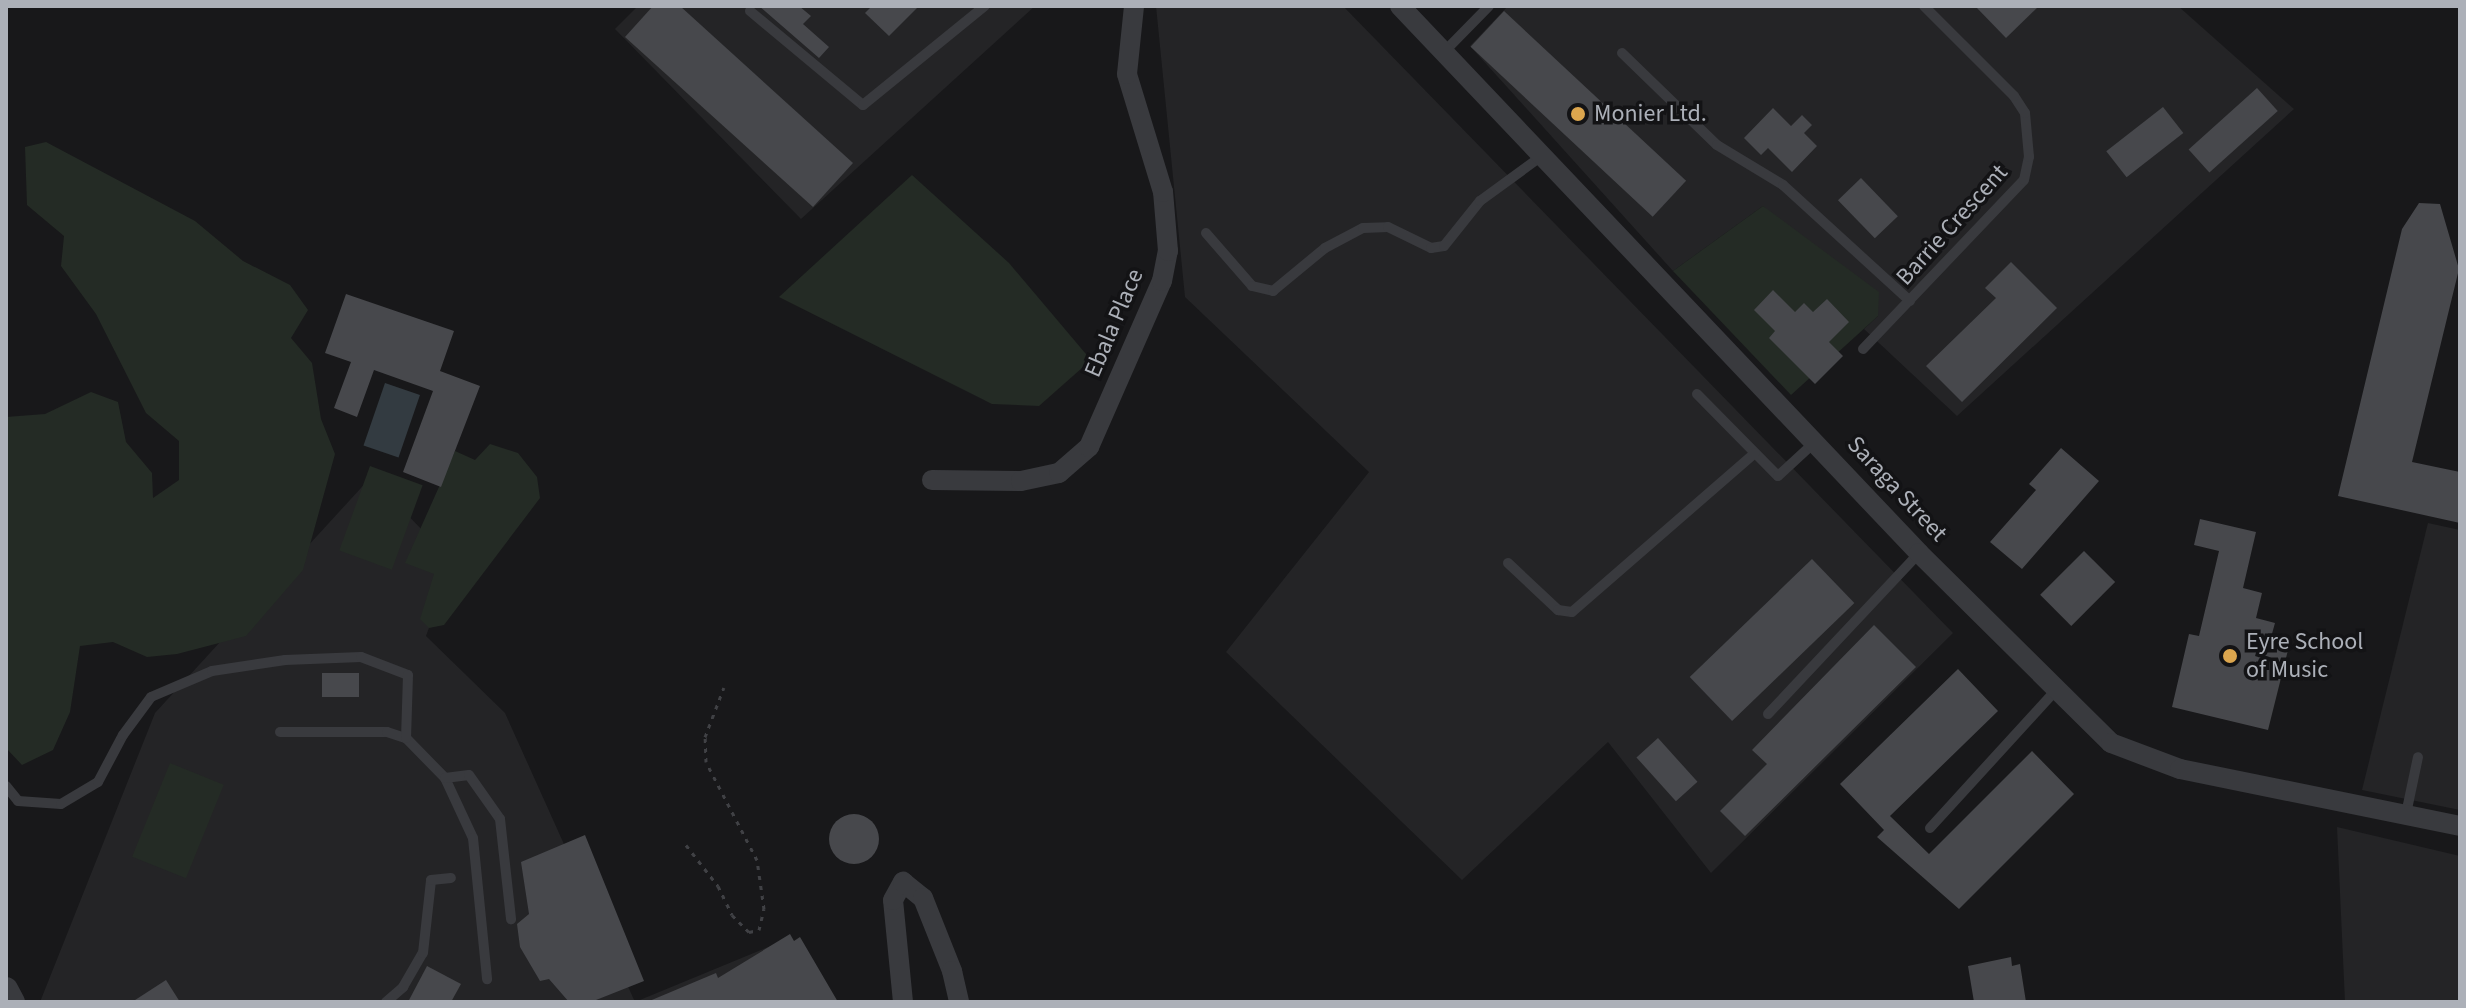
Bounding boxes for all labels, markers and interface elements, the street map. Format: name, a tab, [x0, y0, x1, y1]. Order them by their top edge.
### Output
place label: Monier Ltd.	[1594, 100, 1707, 128]
marker: Monier Ltd.	[1569, 105, 1587, 123]
street label: Barrie Crescent	[1890, 159, 2014, 291]
street label: Ebala Place	[1078, 265, 1150, 381]
street label: Saraga Street	[1841, 430, 1953, 548]
place label: Eyre School of Music	[2246, 628, 2363, 684]
marker: Eyre School of Music	[2221, 647, 2239, 665]

